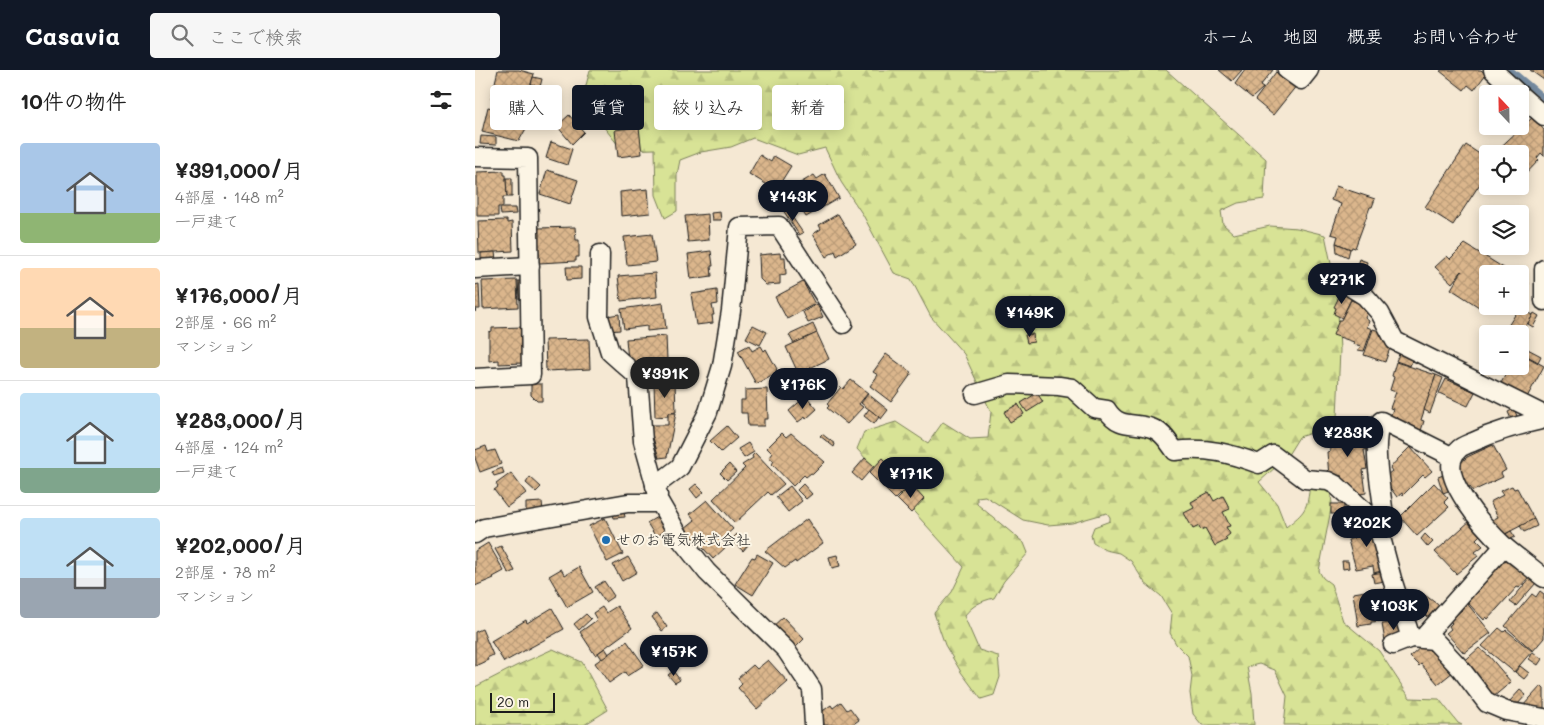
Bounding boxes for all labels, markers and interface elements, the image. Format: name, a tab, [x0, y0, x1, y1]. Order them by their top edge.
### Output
search box	[150, 13, 500, 58]
text: Casavia	[25, 20, 120, 51]
icon: search	[168, 21, 196, 49]
text: ここで検索	[208, 24, 303, 49]
text: ホーム	[1202, 24, 1255, 48]
text: 地図	[1283, 24, 1319, 48]
text: 概要	[1347, 24, 1383, 48]
text: お問い合わせ	[1411, 24, 1519, 48]
chip: 購入	[490, 85, 562, 130]
chip: 賃貸	[572, 85, 644, 130]
chip: 絞り込み	[654, 85, 762, 130]
chip: 新着	[772, 85, 844, 130]
north arrow	[1479, 85, 1529, 135]
map controls	[1479, 85, 1529, 375]
icon: filters	[427, 86, 455, 114]
text: 10件の物件	[20, 87, 127, 114]
button: locate	[1479, 145, 1529, 195]
text: ¥391,000/月	[175, 156, 304, 183]
icon: home	[60, 163, 120, 223]
pin: ¥143K	[758, 180, 828, 222]
text: ¥143K	[769, 185, 817, 206]
text: 4部屋 · 148 m²	[175, 186, 284, 207]
button: layers	[1479, 205, 1529, 255]
text: 一戸建て	[175, 210, 239, 231]
pin: ¥271K	[1307, 262, 1377, 305]
button: +	[1479, 265, 1529, 315]
text: ¥271K	[1319, 268, 1365, 289]
text: ¥176,000/月	[175, 281, 303, 308]
icon: home	[60, 288, 120, 348]
pin: ¥149K	[995, 296, 1065, 338]
text: ¥149K	[1006, 301, 1054, 322]
text: 2部屋 · 66 m²	[175, 311, 276, 332]
button: −	[1479, 325, 1529, 375]
text: マンション	[175, 335, 254, 356]
pin: ¥391K	[630, 356, 700, 399]
text: ¥391K	[641, 362, 689, 383]
pin: ¥176K	[768, 368, 838, 410]
text: ¥176K	[780, 373, 826, 394]
text: ¥283,000/月	[175, 406, 306, 433]
icon: home	[60, 413, 120, 473]
pin: ¥283K	[1313, 416, 1383, 458]
text: ¥283K	[1323, 421, 1373, 442]
text: 4部屋 · 124 m²	[175, 436, 283, 457]
pin: ¥171K	[876, 456, 946, 499]
text: 一戸建て	[175, 460, 239, 481]
text: ¥171K	[889, 462, 933, 483]
pin: ¥202K	[1332, 506, 1402, 548]
text: ¥202K	[1342, 511, 1392, 532]
place label: せのお電気株式会社	[616, 529, 751, 549]
text: ¥202,000/月	[175, 531, 306, 558]
marker: せのお電気株式会社	[600, 534, 612, 546]
icon: home	[60, 538, 120, 598]
text: 2部屋 · 78 m²	[175, 561, 276, 582]
text: マンション	[175, 585, 254, 606]
pin: ¥103K	[1359, 588, 1429, 631]
text: ¥103K	[1370, 594, 1418, 615]
pin: ¥157K	[639, 634, 709, 677]
text: ¥157K	[651, 640, 697, 661]
scale bar	[490, 690, 555, 713]
text: 20 m	[497, 692, 529, 711]

